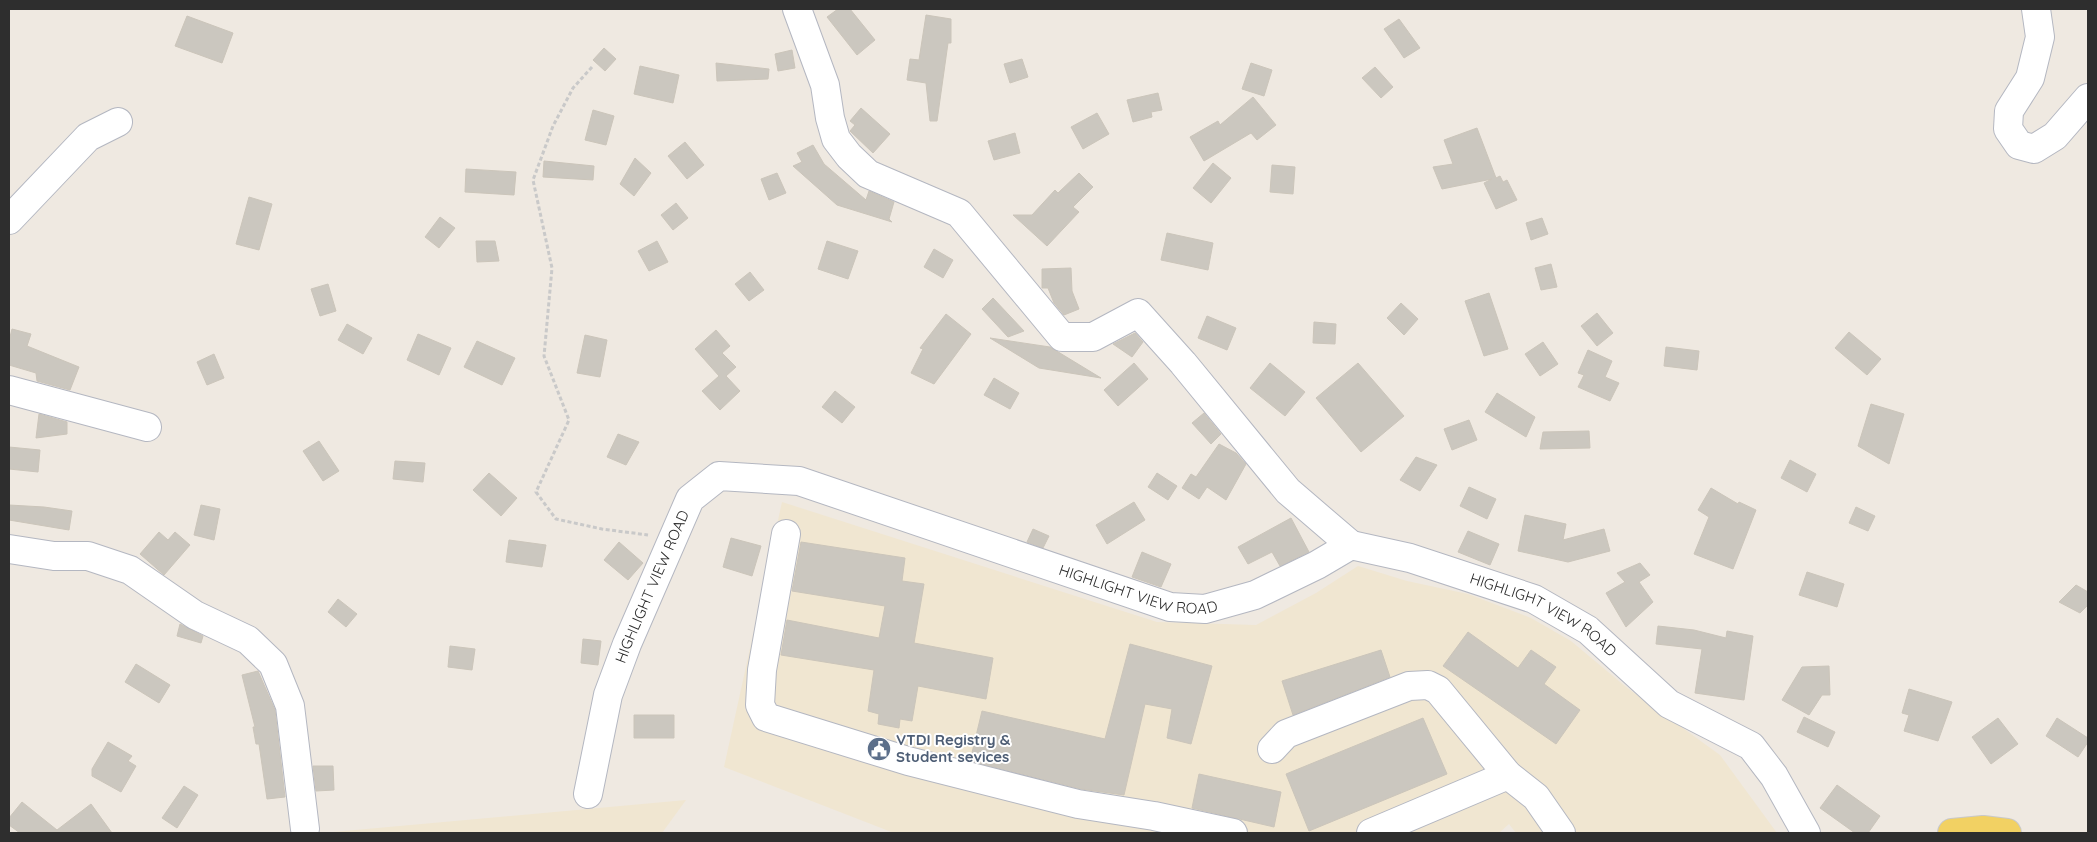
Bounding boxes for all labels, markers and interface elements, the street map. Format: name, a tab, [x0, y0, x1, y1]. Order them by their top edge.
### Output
street label: HIGHLIGHT VIEW ROAD	[611, 507, 693, 666]
street label: HIGHLIGHT VIEW ROAD	[1056, 560, 1220, 618]
street label: HIGHLIGHT VIEW ROAD	[1467, 568, 1621, 661]
place label: VTDI Registry & Student sevices	[896, 730, 1011, 766]
public building icon: VTDI Registry & Student sevices	[866, 736, 892, 762]

